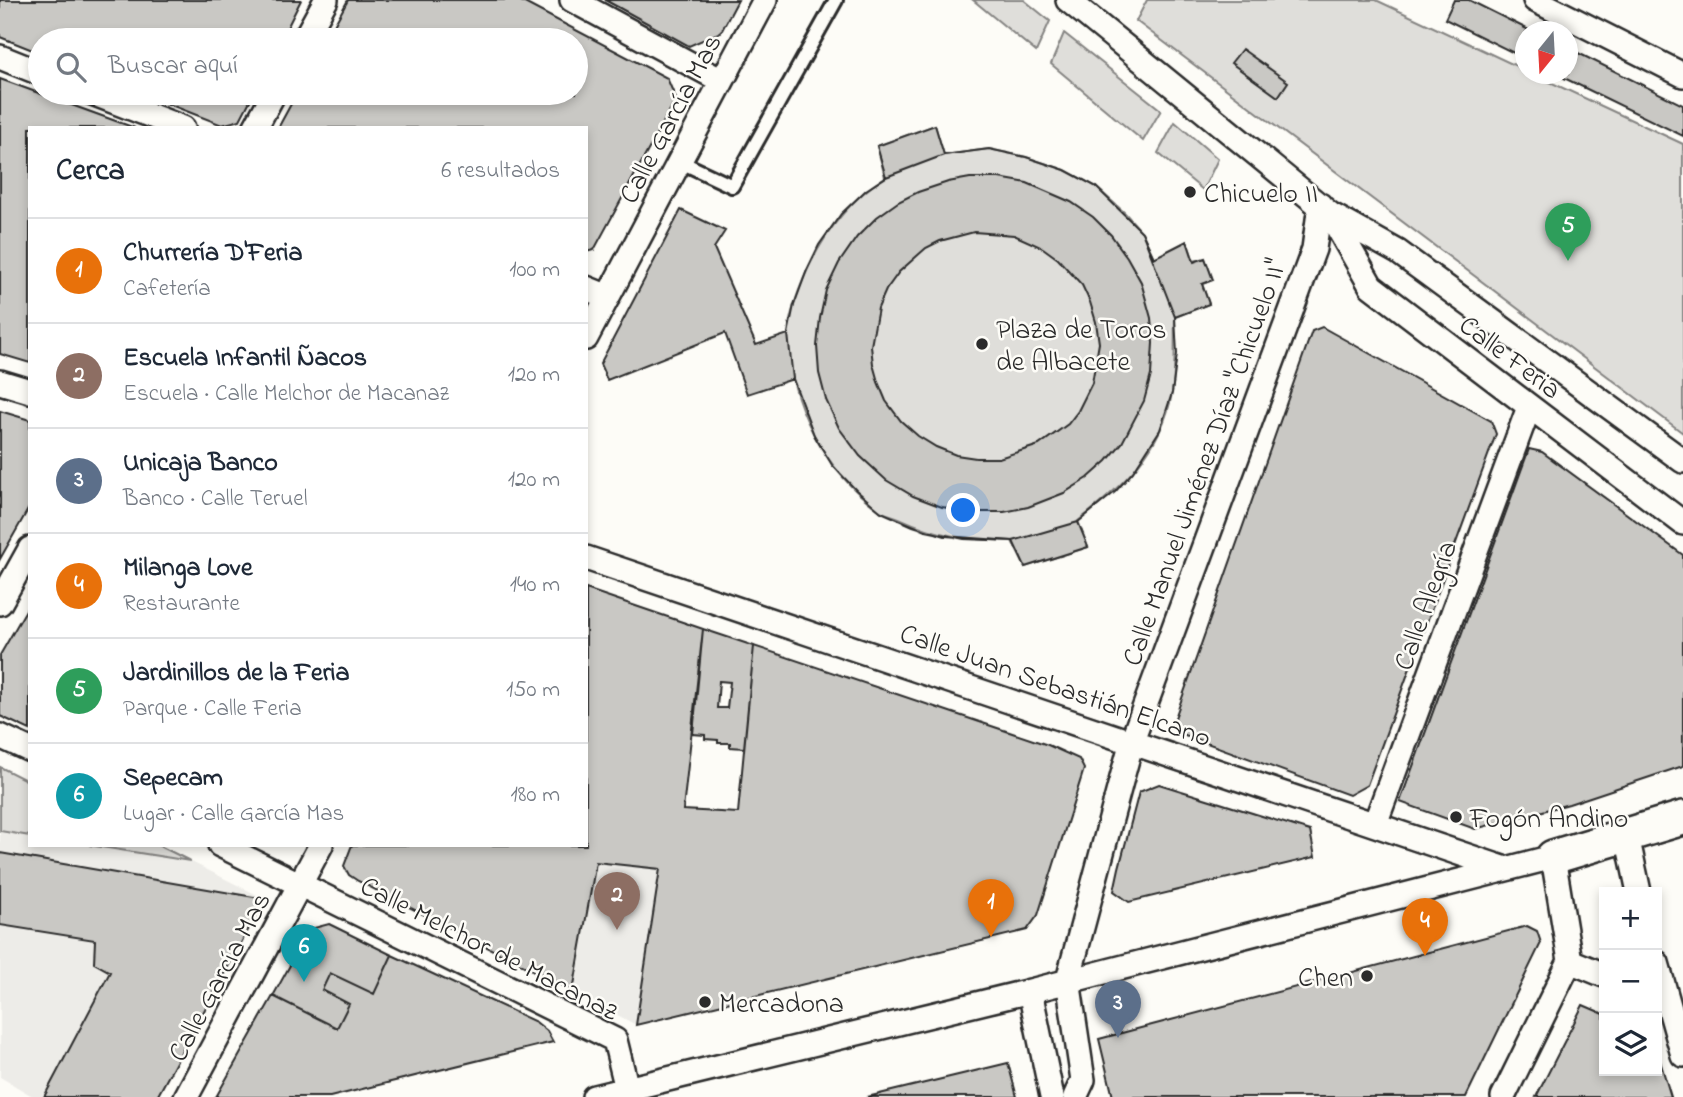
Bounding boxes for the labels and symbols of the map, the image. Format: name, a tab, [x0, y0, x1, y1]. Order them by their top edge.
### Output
north arrow	[1515, 21, 1578, 84]
street label: Calle García Mas	[610, 28, 734, 212]
place label: Chicuelo II	[1204, 175, 1318, 216]
marker: Chicuelo II	[1182, 184, 1198, 200]
pin: 5	[1545, 203, 1591, 261]
street label: Calle Manuel Jiménez Díaz "Chicuelo II"	[1113, 254, 1299, 672]
street label: Calle Feria	[1449, 307, 1569, 411]
place label: Plaza de Toros de Albacete	[996, 311, 1166, 384]
marker: Plaza de Toros de Albacete	[974, 336, 990, 352]
your location	[946, 493, 980, 527]
street label: Calle Alegría	[1385, 536, 1470, 677]
street label: Calle Juan Sebastián Elcano	[894, 615, 1216, 760]
place label: Fogón Andino	[1469, 800, 1628, 841]
marker: Fogón Andino	[1448, 809, 1464, 825]
street label: Calle Melchor de Macanaz	[352, 867, 625, 1033]
pin: 2	[594, 872, 640, 930]
pin: 1	[968, 879, 1014, 937]
street label: Calle García Mas	[159, 886, 283, 1070]
pin: 4	[1402, 898, 1448, 956]
pin: 6	[281, 924, 327, 982]
place label: Chen	[1298, 959, 1353, 1000]
marker: Chen	[1359, 968, 1375, 984]
pin: 3	[1095, 980, 1141, 1038]
place label: Mercadona	[719, 985, 844, 1026]
marker: Mercadona	[697, 994, 713, 1010]

